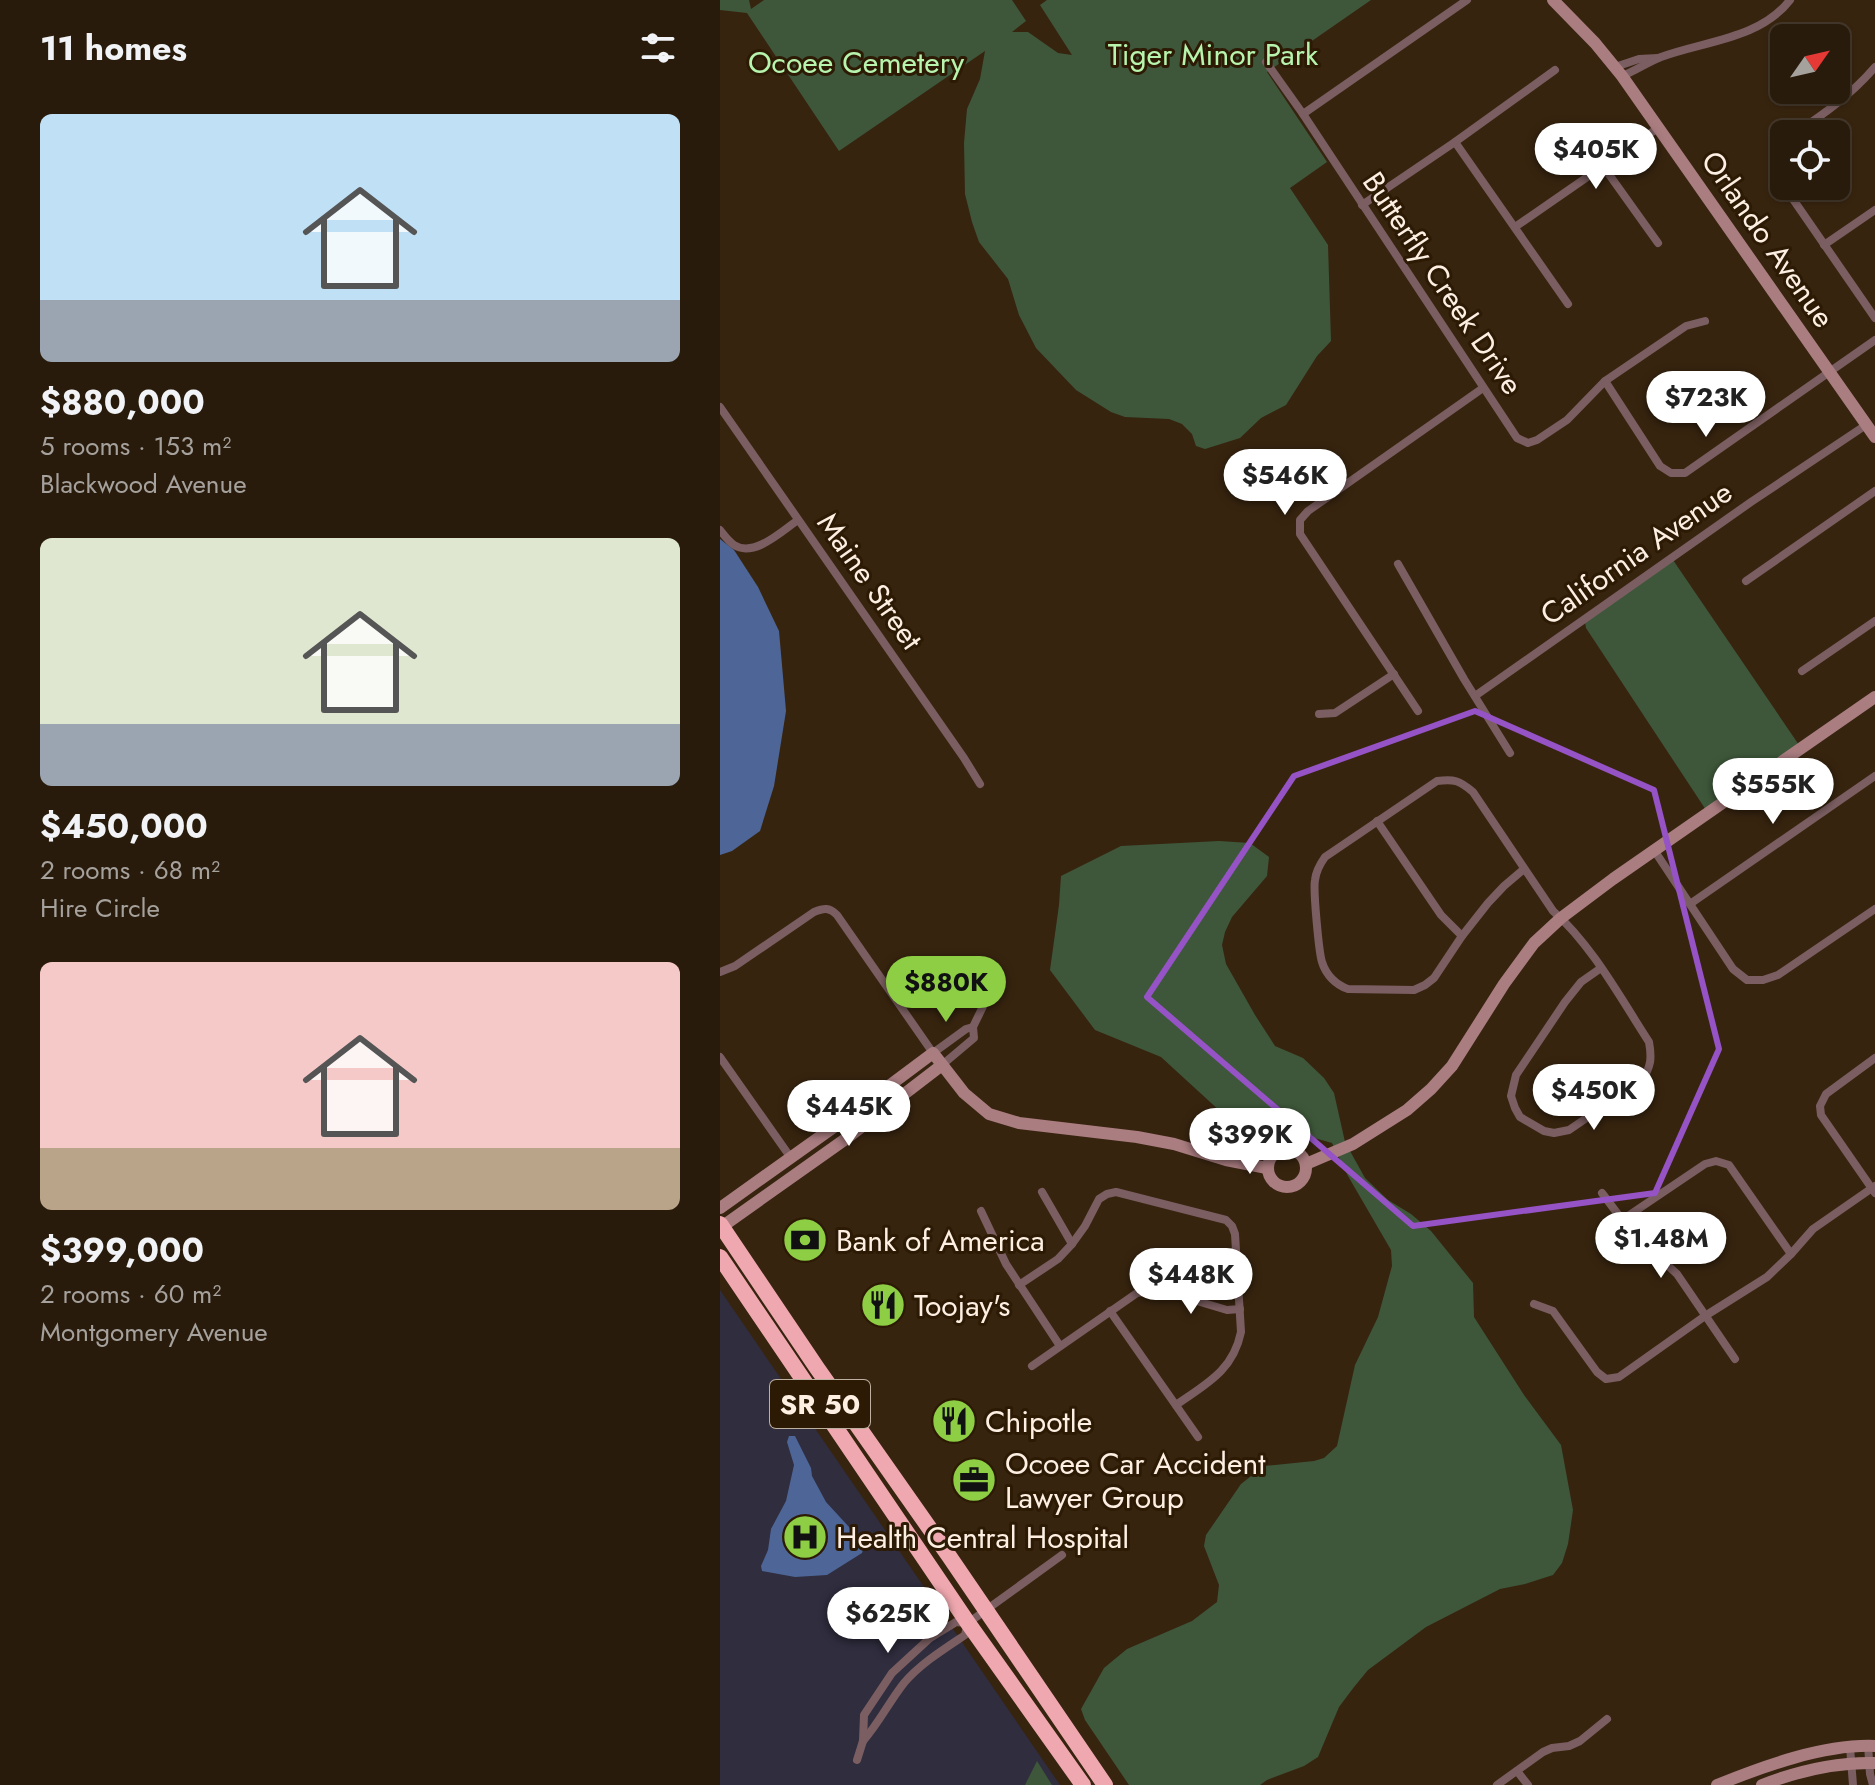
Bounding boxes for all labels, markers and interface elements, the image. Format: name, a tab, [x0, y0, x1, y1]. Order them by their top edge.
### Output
text: 11 homes	[40, 24, 187, 73]
north arrow	[1770, 24, 1850, 104]
map controls	[1770, 24, 1850, 200]
icon: filters	[636, 26, 680, 70]
park label: Tiger Minor Park	[1108, 33, 1319, 76]
park label: Ocoee Cemetery	[748, 41, 965, 84]
button: locate	[1770, 120, 1850, 200]
pin: $405K	[1540, 123, 1652, 191]
text: $405K	[1553, 130, 1639, 168]
street label: Orlando Avenue	[1691, 142, 1845, 336]
street label: Butterfly Creek Drive	[1352, 163, 1534, 403]
icon: home	[288, 166, 432, 310]
pin: $723K	[1650, 371, 1762, 439]
text: $880,000	[40, 378, 205, 427]
text: $723K	[1664, 378, 1748, 416]
text: 5 rooms · 153 m²	[40, 427, 231, 465]
pin: $546K	[1229, 449, 1341, 517]
text: $546K	[1242, 456, 1328, 494]
text: Blackwood Avenue	[40, 465, 247, 503]
street label: California Avenue	[1531, 471, 1741, 635]
street label: Maine Street	[807, 504, 933, 659]
icon: home	[288, 590, 432, 734]
pin: $555K	[1717, 758, 1829, 826]
text: $555K	[1731, 765, 1815, 803]
text: $450,000	[40, 802, 208, 851]
text: 2 rooms · 68 m²	[40, 851, 220, 889]
text: Hire Circle	[40, 889, 160, 927]
pin: $880K	[890, 956, 1002, 1024]
text: $880K	[904, 963, 988, 1001]
icon: home	[288, 1014, 432, 1158]
pin: $450K	[1538, 1064, 1650, 1132]
text: $450K	[1551, 1071, 1637, 1109]
pin: $445K	[793, 1080, 905, 1148]
text: $445K	[805, 1087, 893, 1125]
pin: $399K	[1194, 1108, 1306, 1176]
text: $399K	[1207, 1115, 1293, 1153]
pin: $1.48M	[1596, 1212, 1726, 1280]
bank icon: Bank of America	[781, 1216, 829, 1264]
place label: Bank of America	[836, 1219, 1045, 1262]
text: $1.48M	[1613, 1219, 1709, 1257]
text: $399,000	[40, 1226, 204, 1275]
pin: $448K	[1135, 1248, 1247, 1316]
text: $448K	[1148, 1255, 1234, 1293]
text: 2 rooms · 60 m²	[40, 1275, 221, 1313]
restaurant icon: Toojay's	[859, 1281, 907, 1329]
place label: Toojay's	[914, 1284, 1010, 1327]
text: Montgomery Avenue	[40, 1313, 268, 1351]
road number: SR 50	[770, 1380, 870, 1428]
restaurant icon: Chipotle	[930, 1397, 978, 1445]
place label: Chipotle	[985, 1400, 1092, 1443]
place label: Ocoee Car Accident Lawyer Group	[1005, 1442, 1266, 1519]
office icon: Ocoee Car Accident Lawyer Group	[950, 1456, 998, 1504]
hospital icon: Health Central Hospital	[781, 1513, 829, 1561]
place label: Health Central Hospital	[836, 1516, 1129, 1559]
pin: $625K	[832, 1587, 944, 1655]
text: $625K	[845, 1594, 931, 1632]

